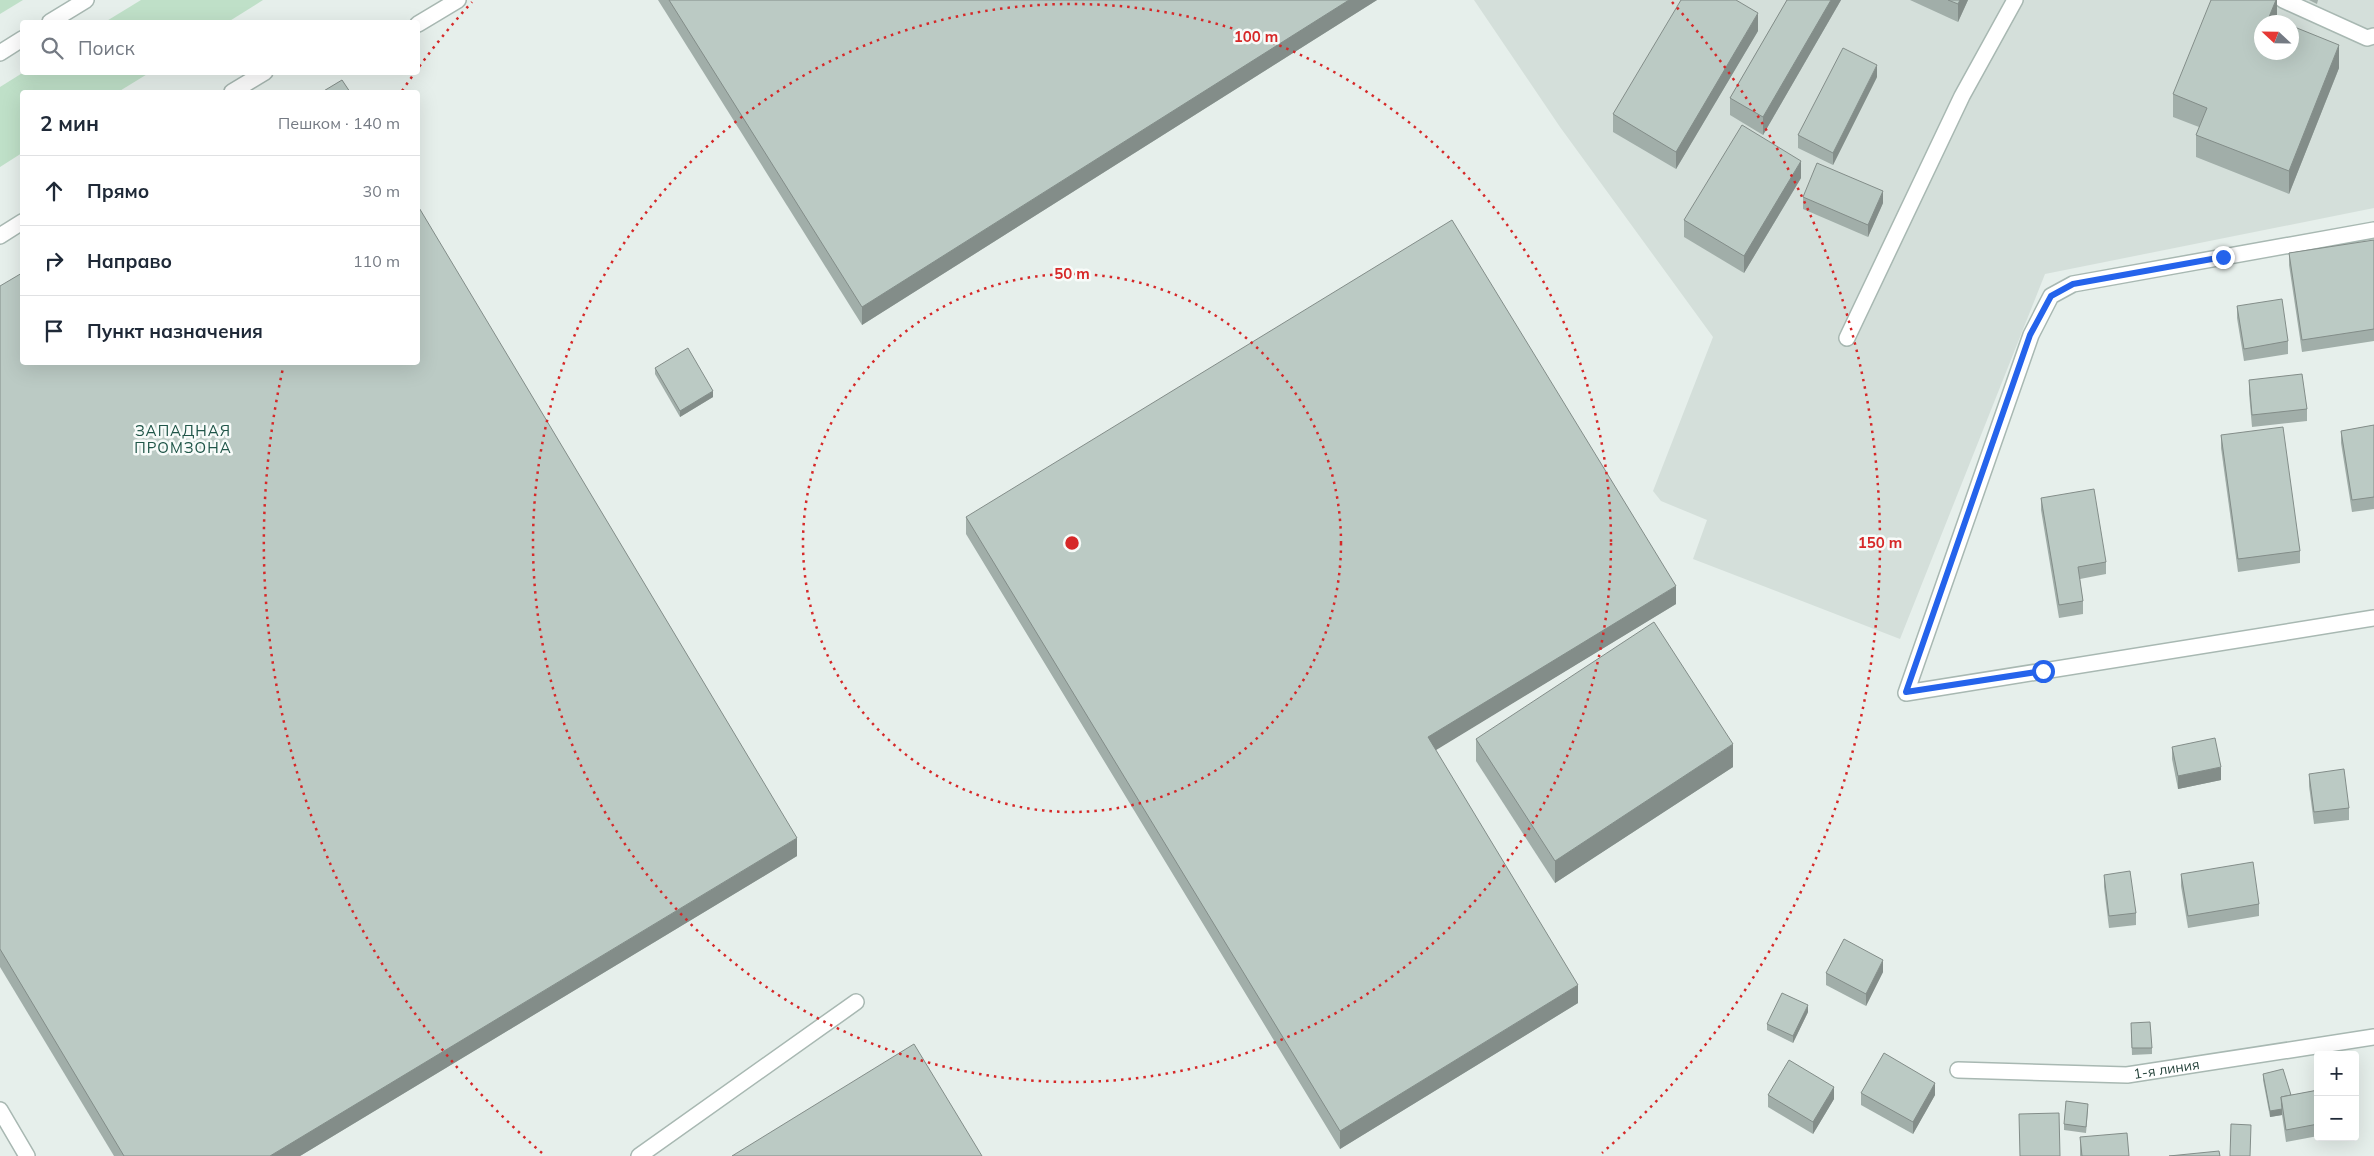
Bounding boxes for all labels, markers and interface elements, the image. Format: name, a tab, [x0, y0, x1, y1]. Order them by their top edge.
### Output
north arrow	[2254, 15, 2299, 60]
search box	[20, 20, 420, 75]
text: 100 m	[1234, 27, 1278, 46]
icon: search	[38, 34, 66, 62]
text: Поиск	[78, 36, 135, 60]
text: 2 мин	[40, 110, 99, 136]
text: Пешком · 140 m	[278, 113, 400, 133]
icon: ahead	[40, 177, 68, 205]
text: Прямо	[87, 179, 149, 203]
text: 30 m	[363, 181, 400, 201]
route end	[2212, 246, 2235, 269]
icon: right	[40, 247, 68, 275]
text: Направо	[87, 249, 172, 273]
text: 110 m	[353, 251, 400, 271]
text: 50 m	[1054, 264, 1090, 283]
icon: arrive	[40, 317, 68, 345]
text: Пункт назначения	[87, 319, 263, 343]
district label: ЗАПАДНАЯ ПРОМЗОНА	[134, 421, 232, 457]
text: 150 m	[1858, 533, 1902, 552]
centre of rings	[1063, 534, 1081, 552]
route start	[2032, 660, 2055, 683]
map controls	[2314, 1051, 2359, 1141]
button: +	[2314, 1051, 2359, 1096]
street label: 1-я линия	[2132, 1055, 2201, 1083]
button: −	[2314, 1096, 2359, 1141]

